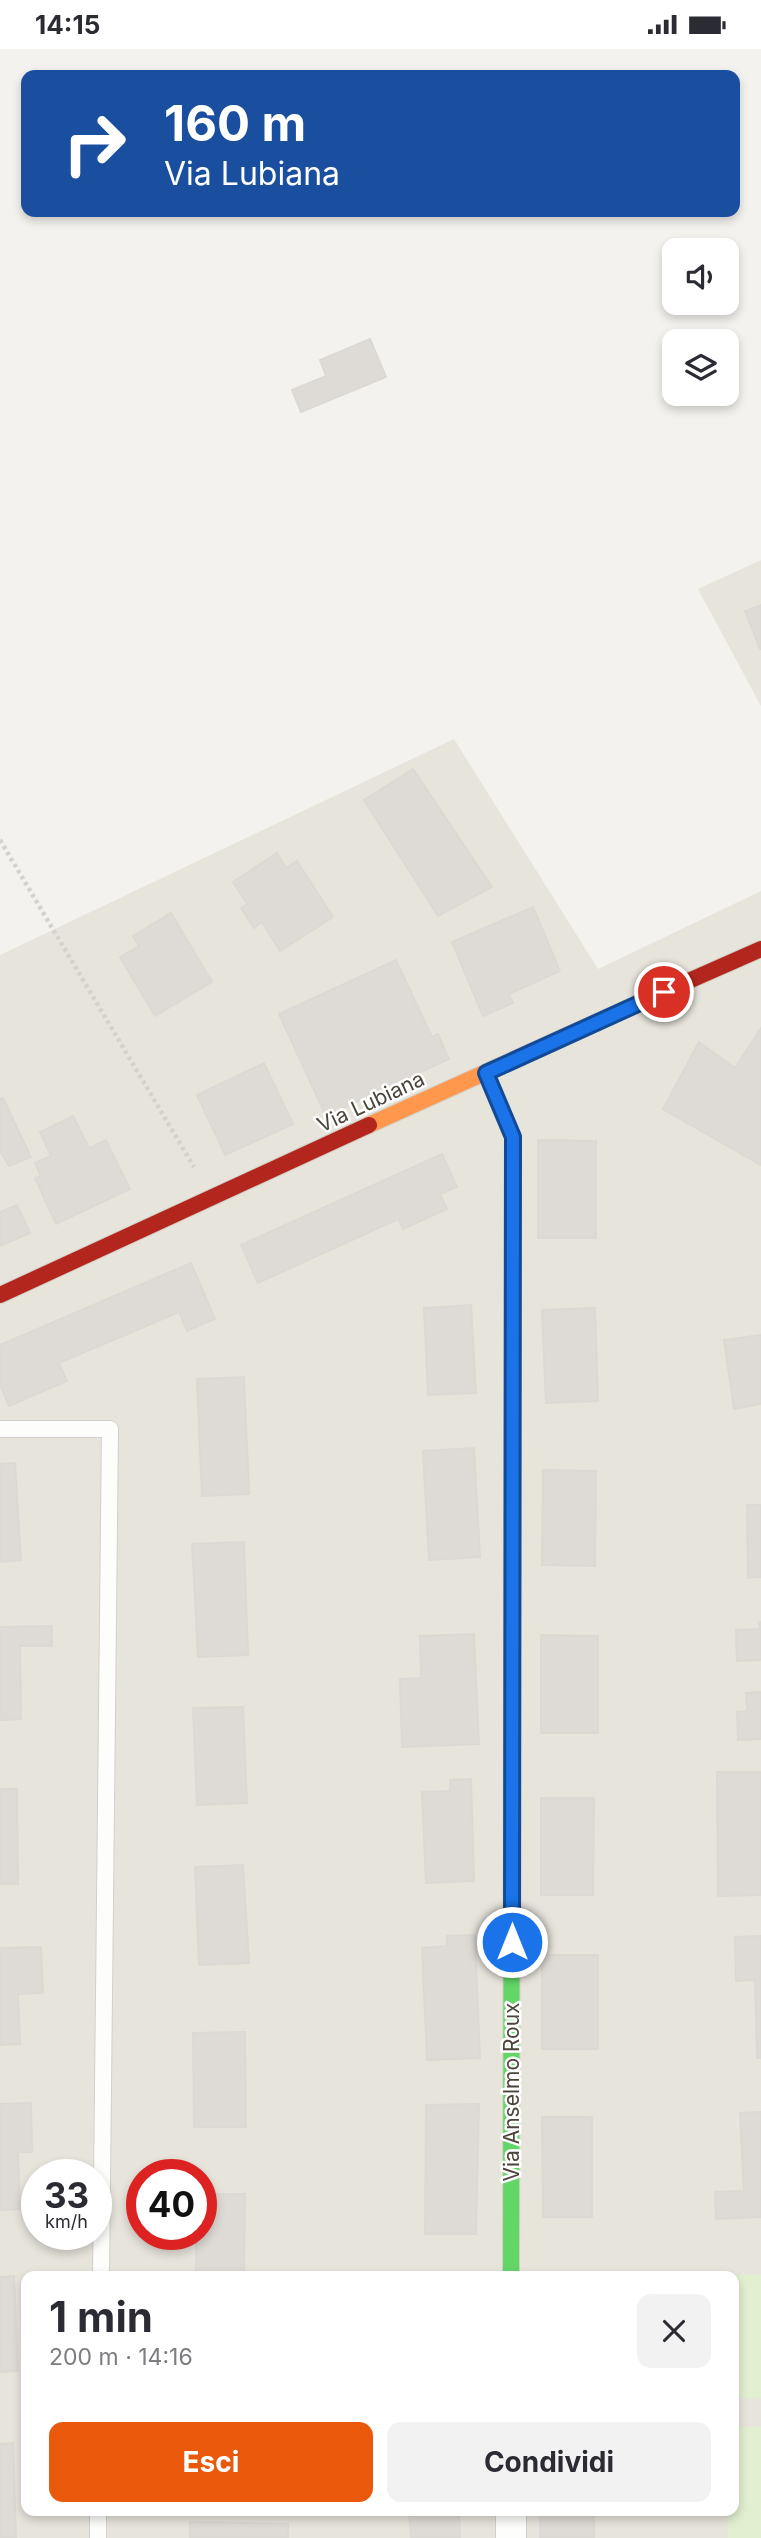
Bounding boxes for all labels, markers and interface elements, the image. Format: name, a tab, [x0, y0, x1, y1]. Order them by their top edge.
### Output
text: 14:15	[35, 9, 100, 40]
text: 160 m	[164, 94, 306, 153]
icon: right	[49, 98, 140, 189]
text: Via Lubiana	[164, 154, 340, 193]
map controls	[662, 238, 739, 406]
button: sound	[662, 238, 739, 315]
button: layers	[662, 329, 739, 406]
pin	[634, 962, 694, 1022]
icon: arrive	[645, 973, 683, 1011]
street label: Via Lubiana	[313, 1066, 428, 1137]
position arrow	[475, 1905, 549, 1979]
street label: Via Anselmo Roux	[499, 2002, 524, 2182]
speed limit sign: 40	[126, 2159, 217, 2250]
text: 33	[44, 2174, 89, 2216]
text: km/h	[45, 2211, 88, 2232]
text: 1 min	[49, 2291, 153, 2342]
button: close	[637, 2294, 711, 2368]
text: 200 m · 14:16	[49, 2343, 193, 2371]
button: Esci	[49, 2422, 373, 2502]
button: Condividi	[387, 2422, 711, 2502]

